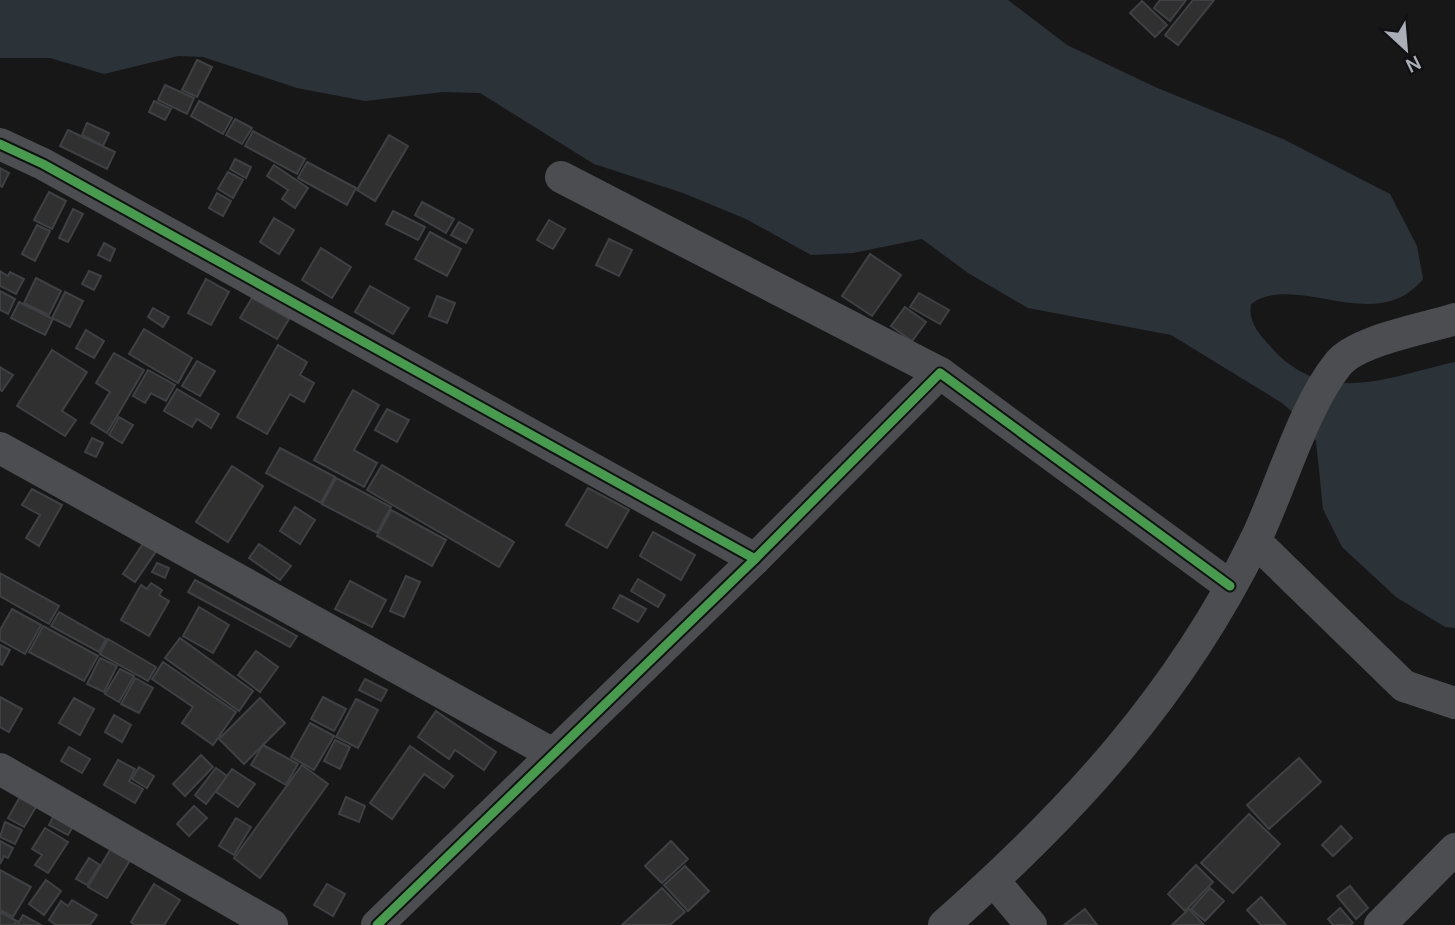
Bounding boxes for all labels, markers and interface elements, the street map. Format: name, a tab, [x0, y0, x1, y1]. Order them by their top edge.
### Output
north arrow	[1371, 14, 1441, 84]
text: N	[1402, 50, 1425, 79]

